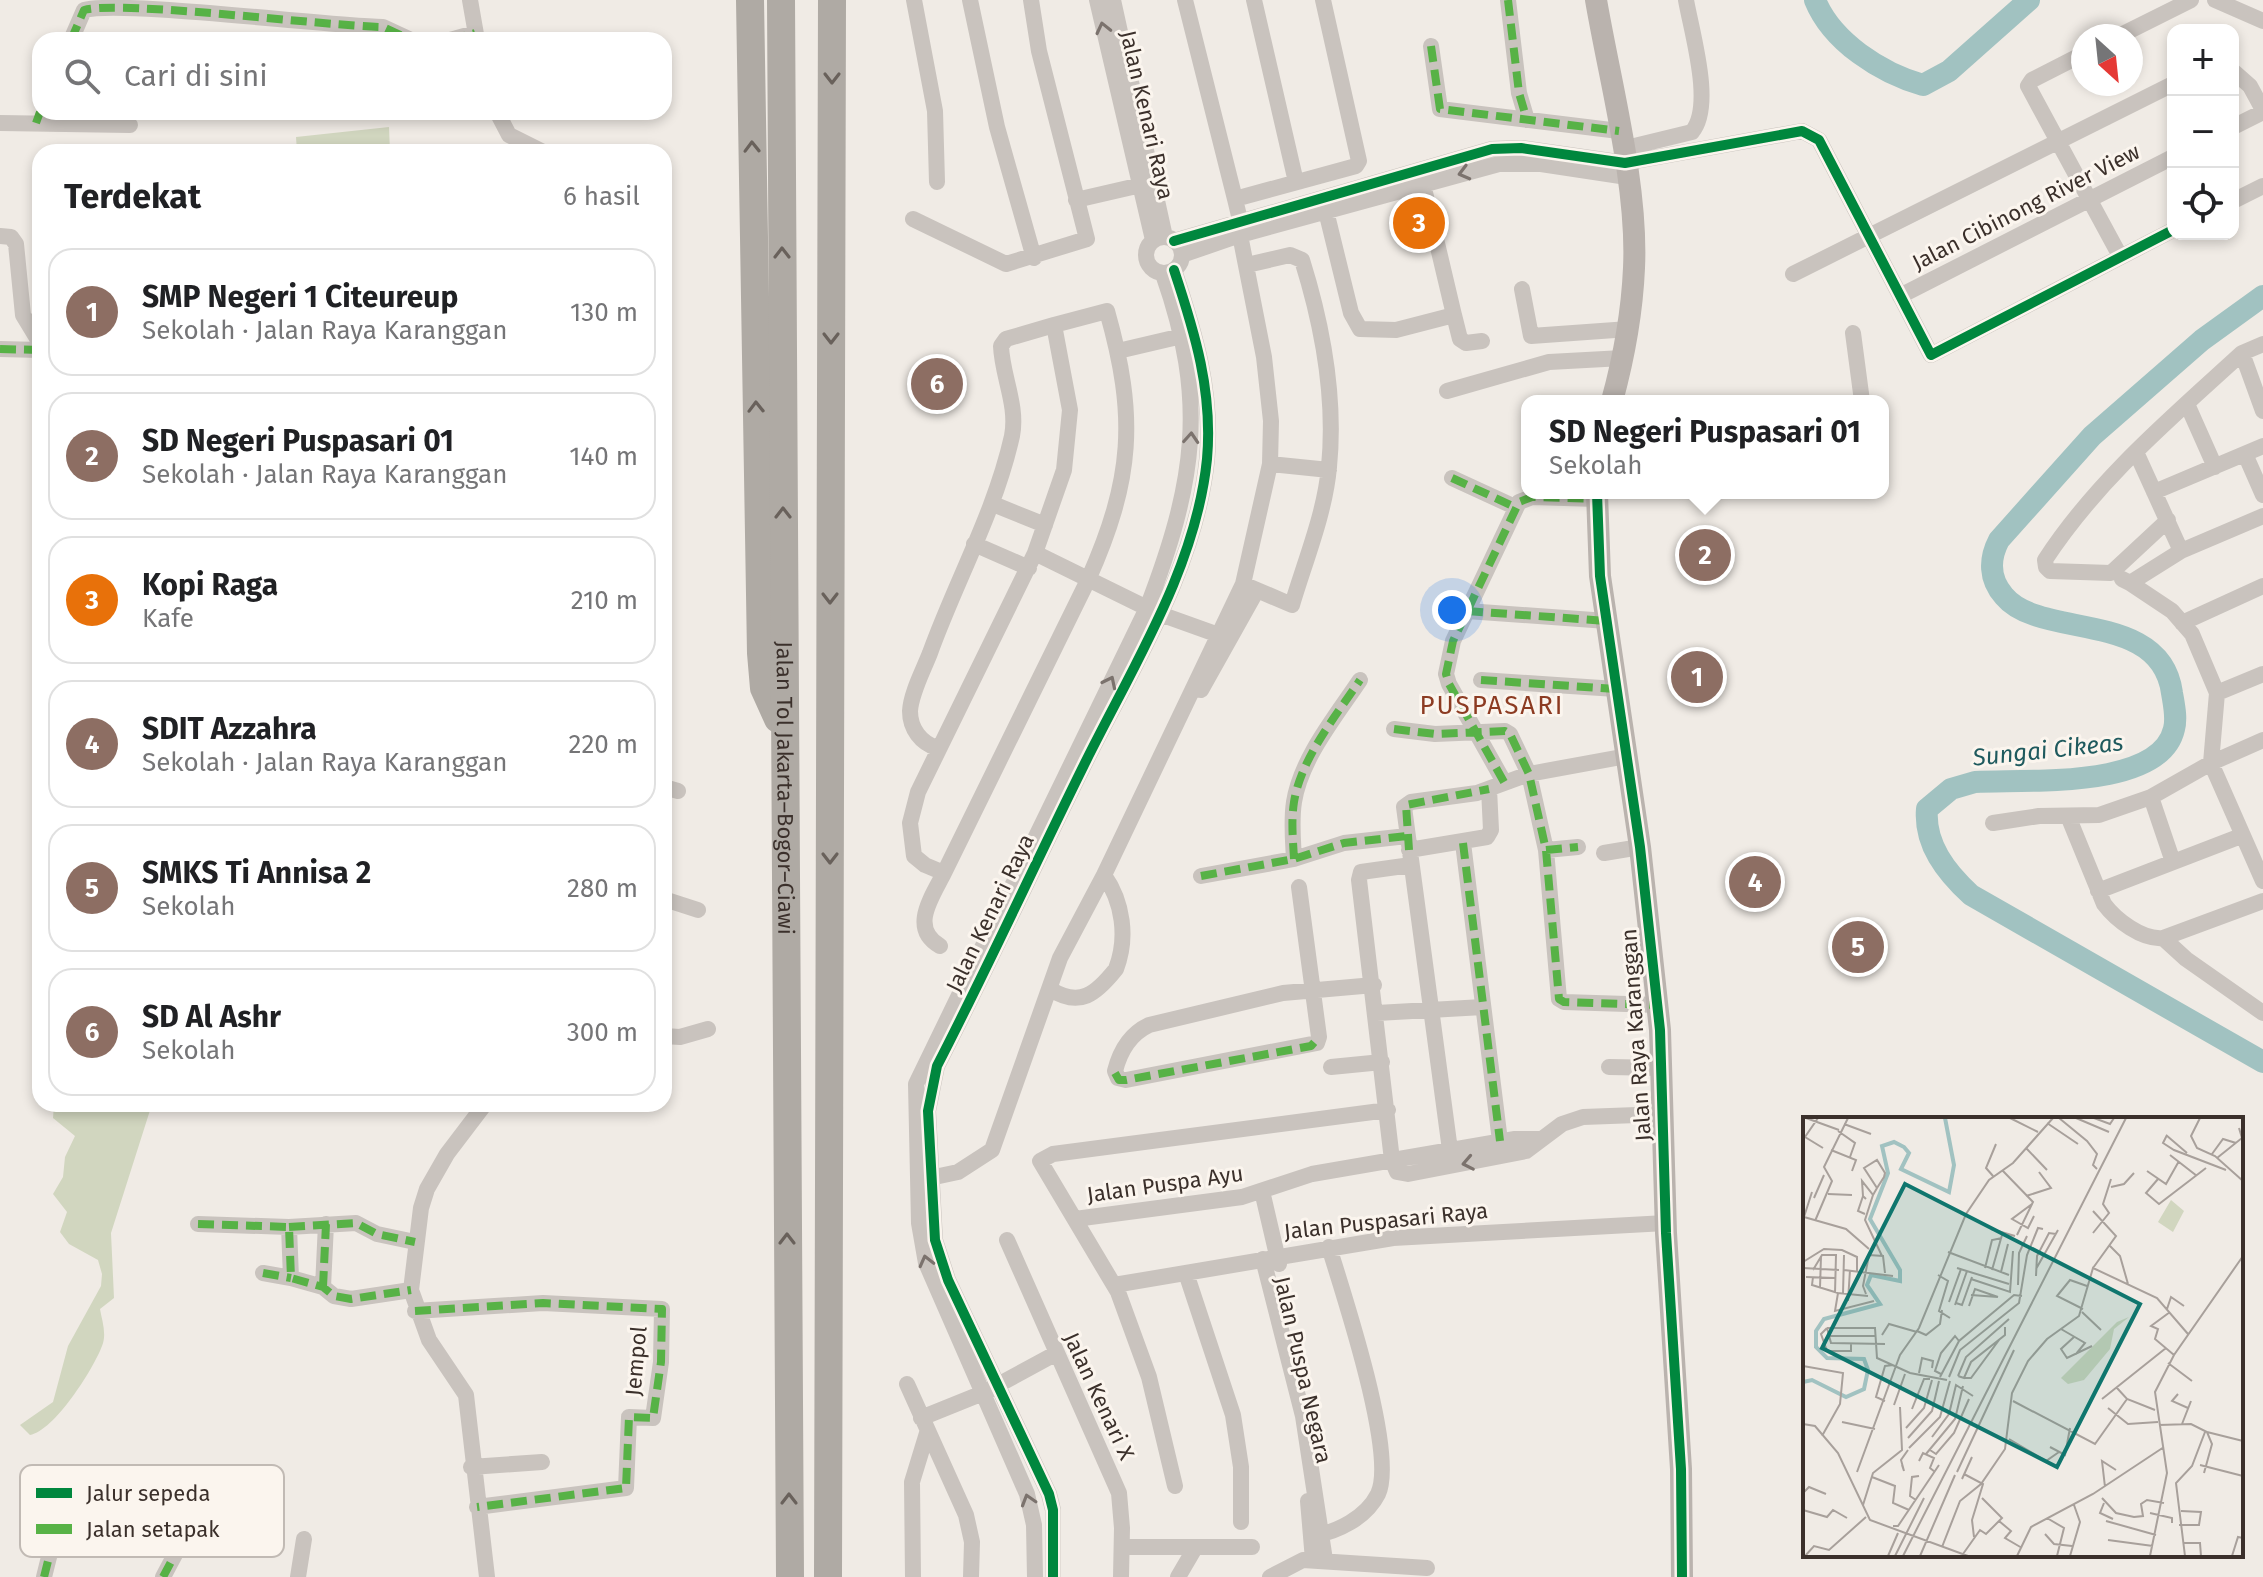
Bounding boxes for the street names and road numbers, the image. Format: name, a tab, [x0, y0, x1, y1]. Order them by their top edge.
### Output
street label: Jalan Kenari Raya	[1114, 28, 1180, 202]
street label: Jalan Cibinong River View	[1908, 138, 2145, 276]
street label: Jalan Tol Jakarta–Bogor–Ciawi	[771, 641, 800, 935]
street label: Jalan Kenari Raya	[940, 829, 1040, 997]
street label: Jalan Raya Karanggan	[1615, 928, 1657, 1142]
street label: Jalan Puspa Ayu	[1085, 1160, 1245, 1208]
street label: Jalan Puspasari Raya	[1283, 1197, 1489, 1245]
street label: Jalan Puspa Negara	[1268, 1274, 1338, 1466]
street label: Jempol	[620, 1325, 652, 1397]
street label: Jalan Kenari X	[1058, 1328, 1140, 1464]

